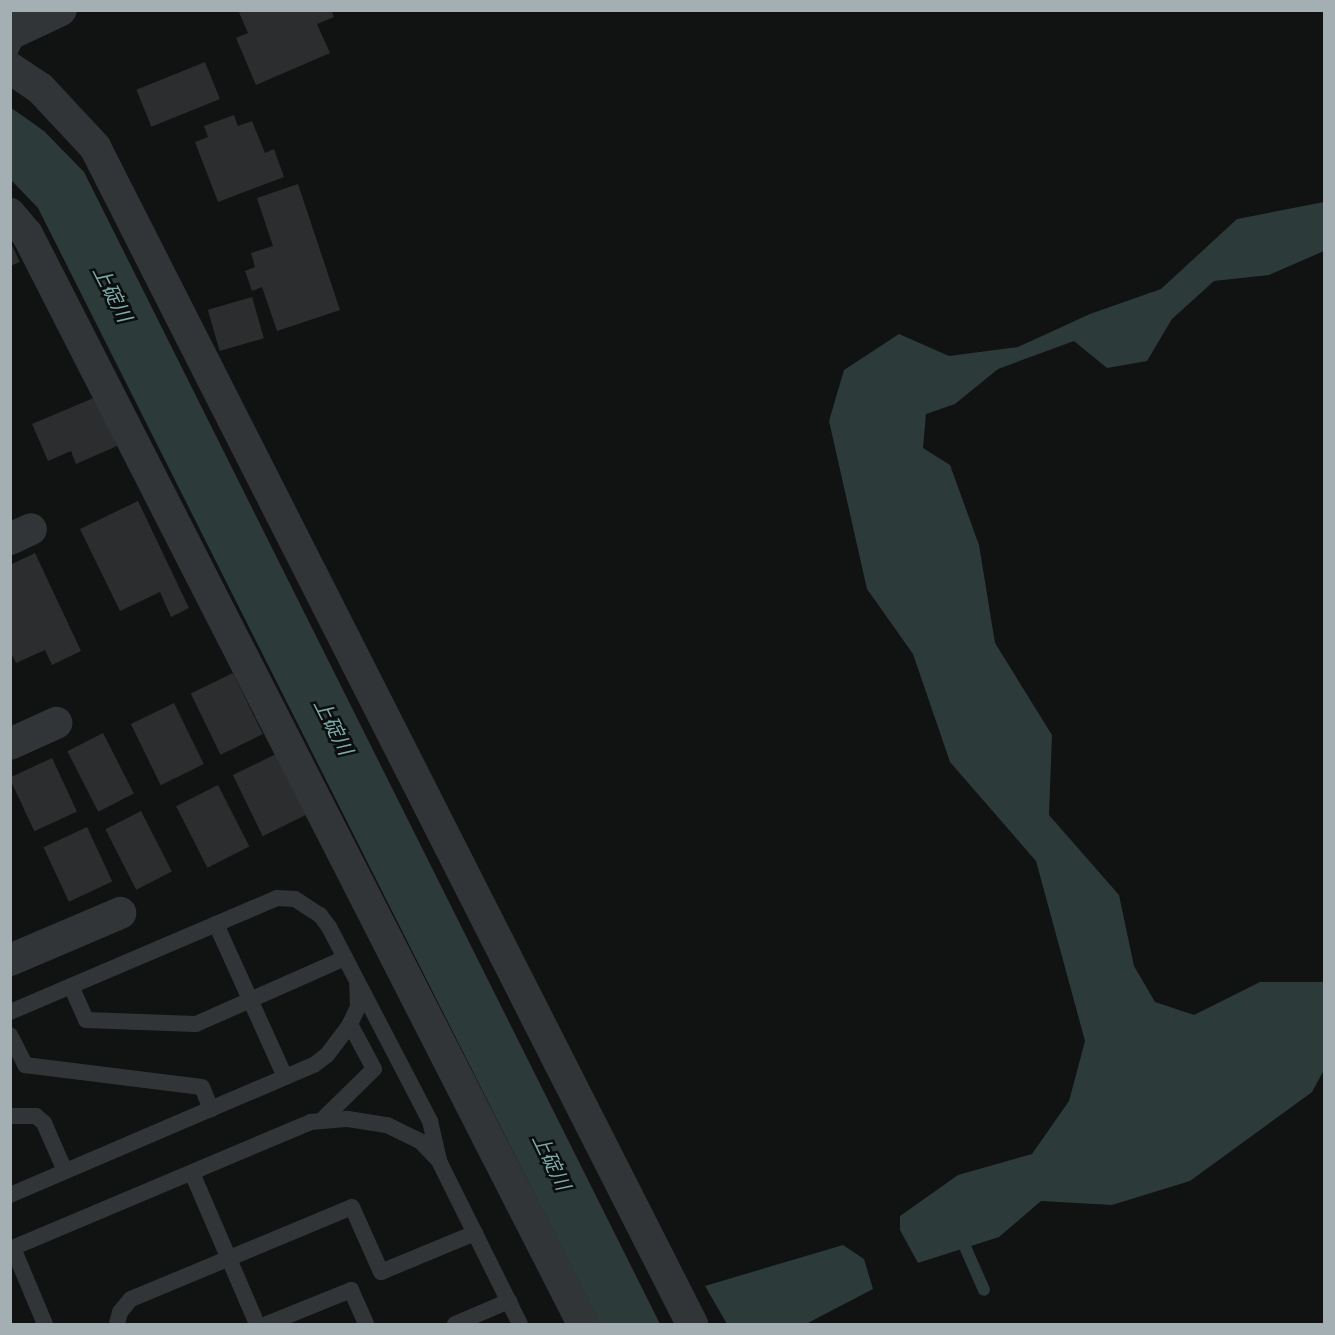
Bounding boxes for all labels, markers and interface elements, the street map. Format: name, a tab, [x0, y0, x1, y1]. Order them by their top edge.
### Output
water label: 上碇川	[88, 262, 136, 326]
water label: 上碇川	[309, 695, 357, 759]
water label: 上碇川	[527, 1130, 575, 1194]

